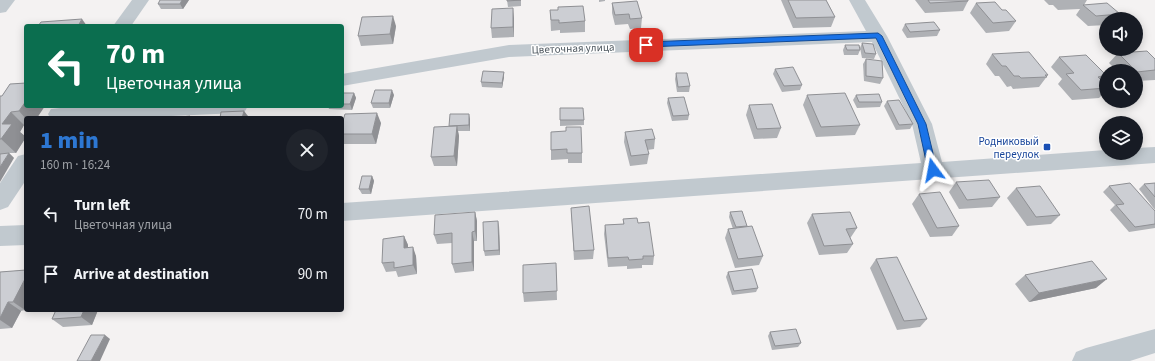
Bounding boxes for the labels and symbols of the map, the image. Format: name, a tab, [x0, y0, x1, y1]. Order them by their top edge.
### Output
pin	[629, 28, 663, 62]
street label: Цветочная улица	[531, 40, 615, 57]
place label: Родниковый переулок	[978, 134, 1040, 162]
marker: Родниковый переулок	[1042, 142, 1052, 152]
position arrow	[912, 149, 954, 191]

